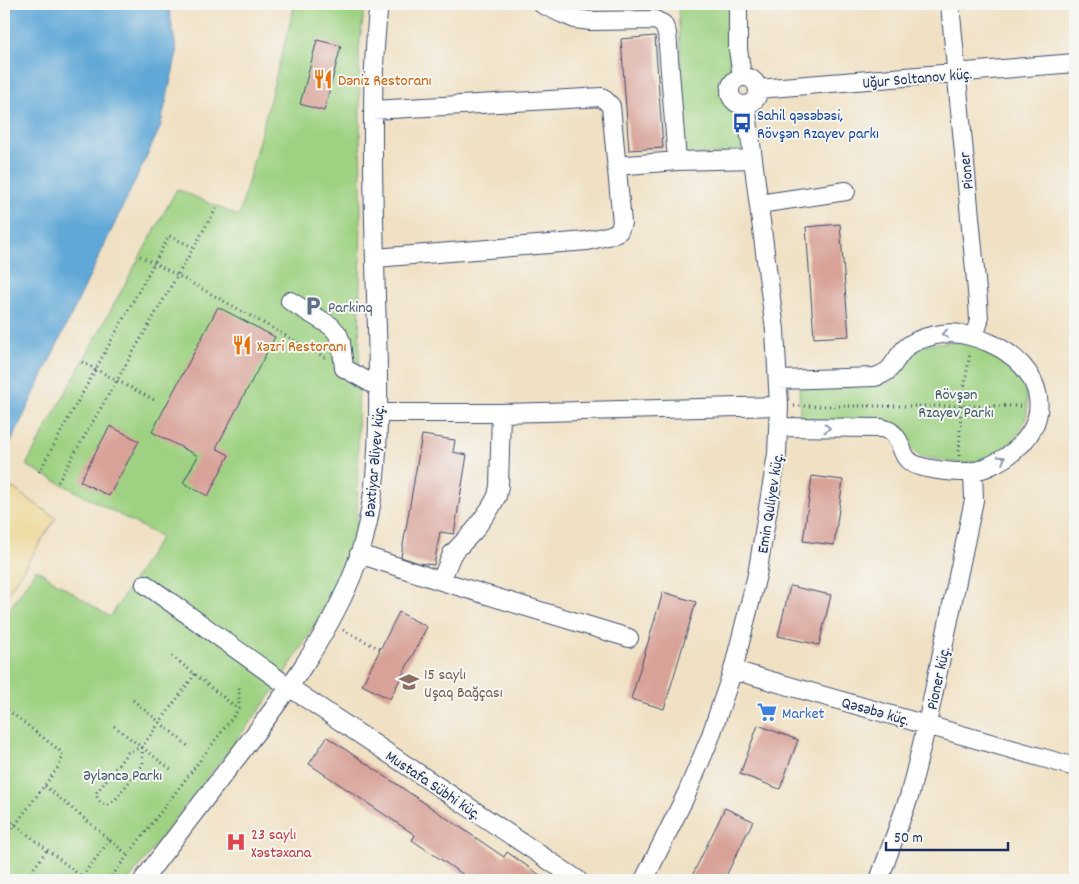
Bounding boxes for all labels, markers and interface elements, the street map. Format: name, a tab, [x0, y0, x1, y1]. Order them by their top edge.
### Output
street label: Uğur Soltanov küç.	[861, 63, 973, 96]
restaurant icon: Dəniz Restoranı	[312, 68, 334, 90]
place label: Dəniz Restoranı	[338, 70, 432, 93]
place label: Sahil qəsəbəsi, Rövşən Rzayev parkı	[757, 105, 879, 146]
bus stop icon: Sahil qəsəbəsi, Rövşən Rzayev parkı	[731, 112, 753, 134]
street label: Pioner	[954, 151, 981, 191]
parking icon: Parkinq	[302, 295, 324, 317]
place label: Parkinq	[328, 297, 373, 320]
one-way arrow	[941, 328, 949, 339]
restaurant icon: Xəzri Restoranı	[231, 334, 253, 356]
place label: Xəzri Restoranı	[257, 336, 346, 359]
park label: Rövşən Rzayev Parkı	[918, 384, 994, 425]
street label: Bəxtiyar Əliyev küç.	[359, 404, 392, 518]
one-way arrow	[824, 423, 832, 433]
street label: Emin Quliyev küç.	[752, 451, 791, 555]
one-way arrow	[997, 455, 1006, 465]
street label: Pioner küç.	[922, 645, 957, 712]
place label: 15 saylı Uşaq Bağçası	[424, 664, 503, 705]
school or university icon: 15 saylı Uşaq Bağçası	[398, 671, 420, 693]
street label: Qəsəbə küç.	[839, 692, 912, 733]
supermarket icon: Market	[756, 701, 778, 723]
place label: Market	[782, 703, 824, 726]
street label: Mustafa Sübhi küç.	[380, 746, 485, 827]
park label: Əyləncə Parkı	[84, 765, 162, 788]
scale bar	[886, 819, 1009, 851]
place label: 23 saylı Xəstəxana	[251, 824, 312, 865]
text: 50 m	[894, 828, 923, 850]
hospital icon: 23 saylı Xəstəxana	[225, 831, 247, 853]

